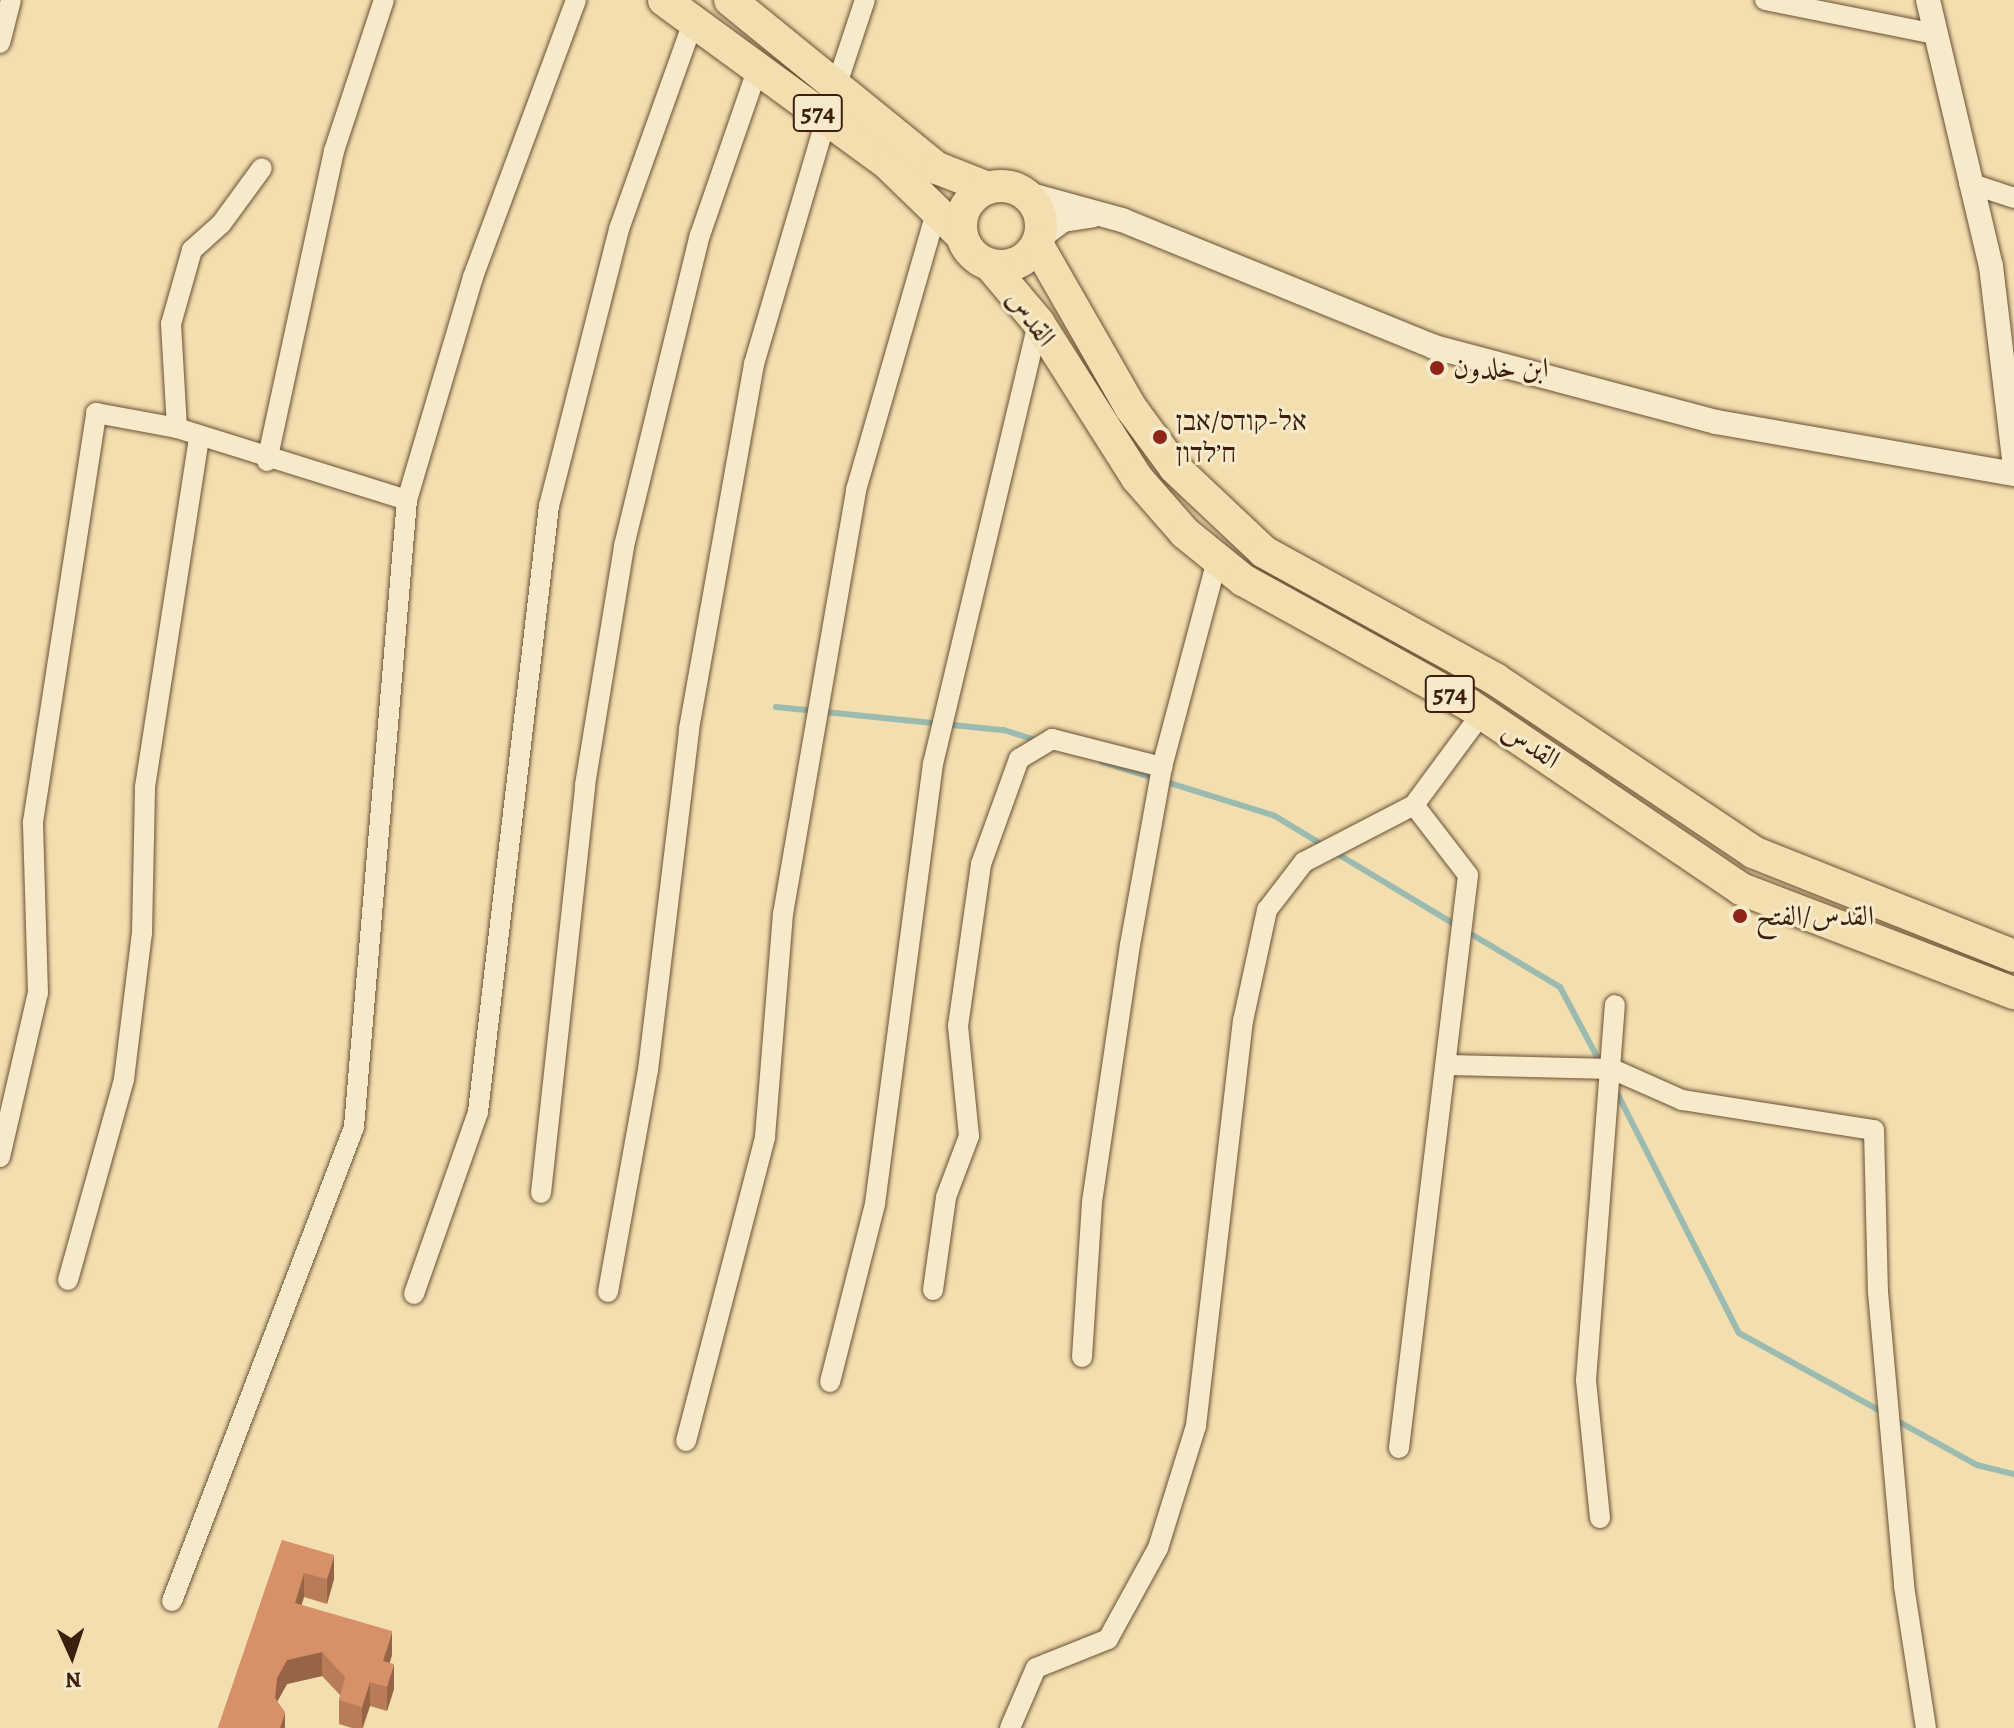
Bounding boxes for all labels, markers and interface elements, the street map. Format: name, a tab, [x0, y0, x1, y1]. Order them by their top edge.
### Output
road number: 574	[792, 91, 844, 135]
street label: القدس	[999, 283, 1063, 353]
place label: ابن خلدون	[1453, 351, 1549, 385]
marker: ابن خلدون	[1428, 359, 1446, 377]
place label: אל-קודס/אבן ח׳לדון	[1176, 404, 1307, 470]
marker: אל-קודס/אבן ח׳לדון	[1151, 428, 1169, 446]
road number: 574	[1424, 672, 1476, 716]
street label: القدس	[1496, 714, 1566, 776]
place label: القدس/الفتح	[1756, 899, 1874, 933]
marker: القدس/الفتح	[1731, 907, 1749, 925]
north arrow	[32, 1616, 112, 1696]
text: N	[64, 1665, 82, 1695]

